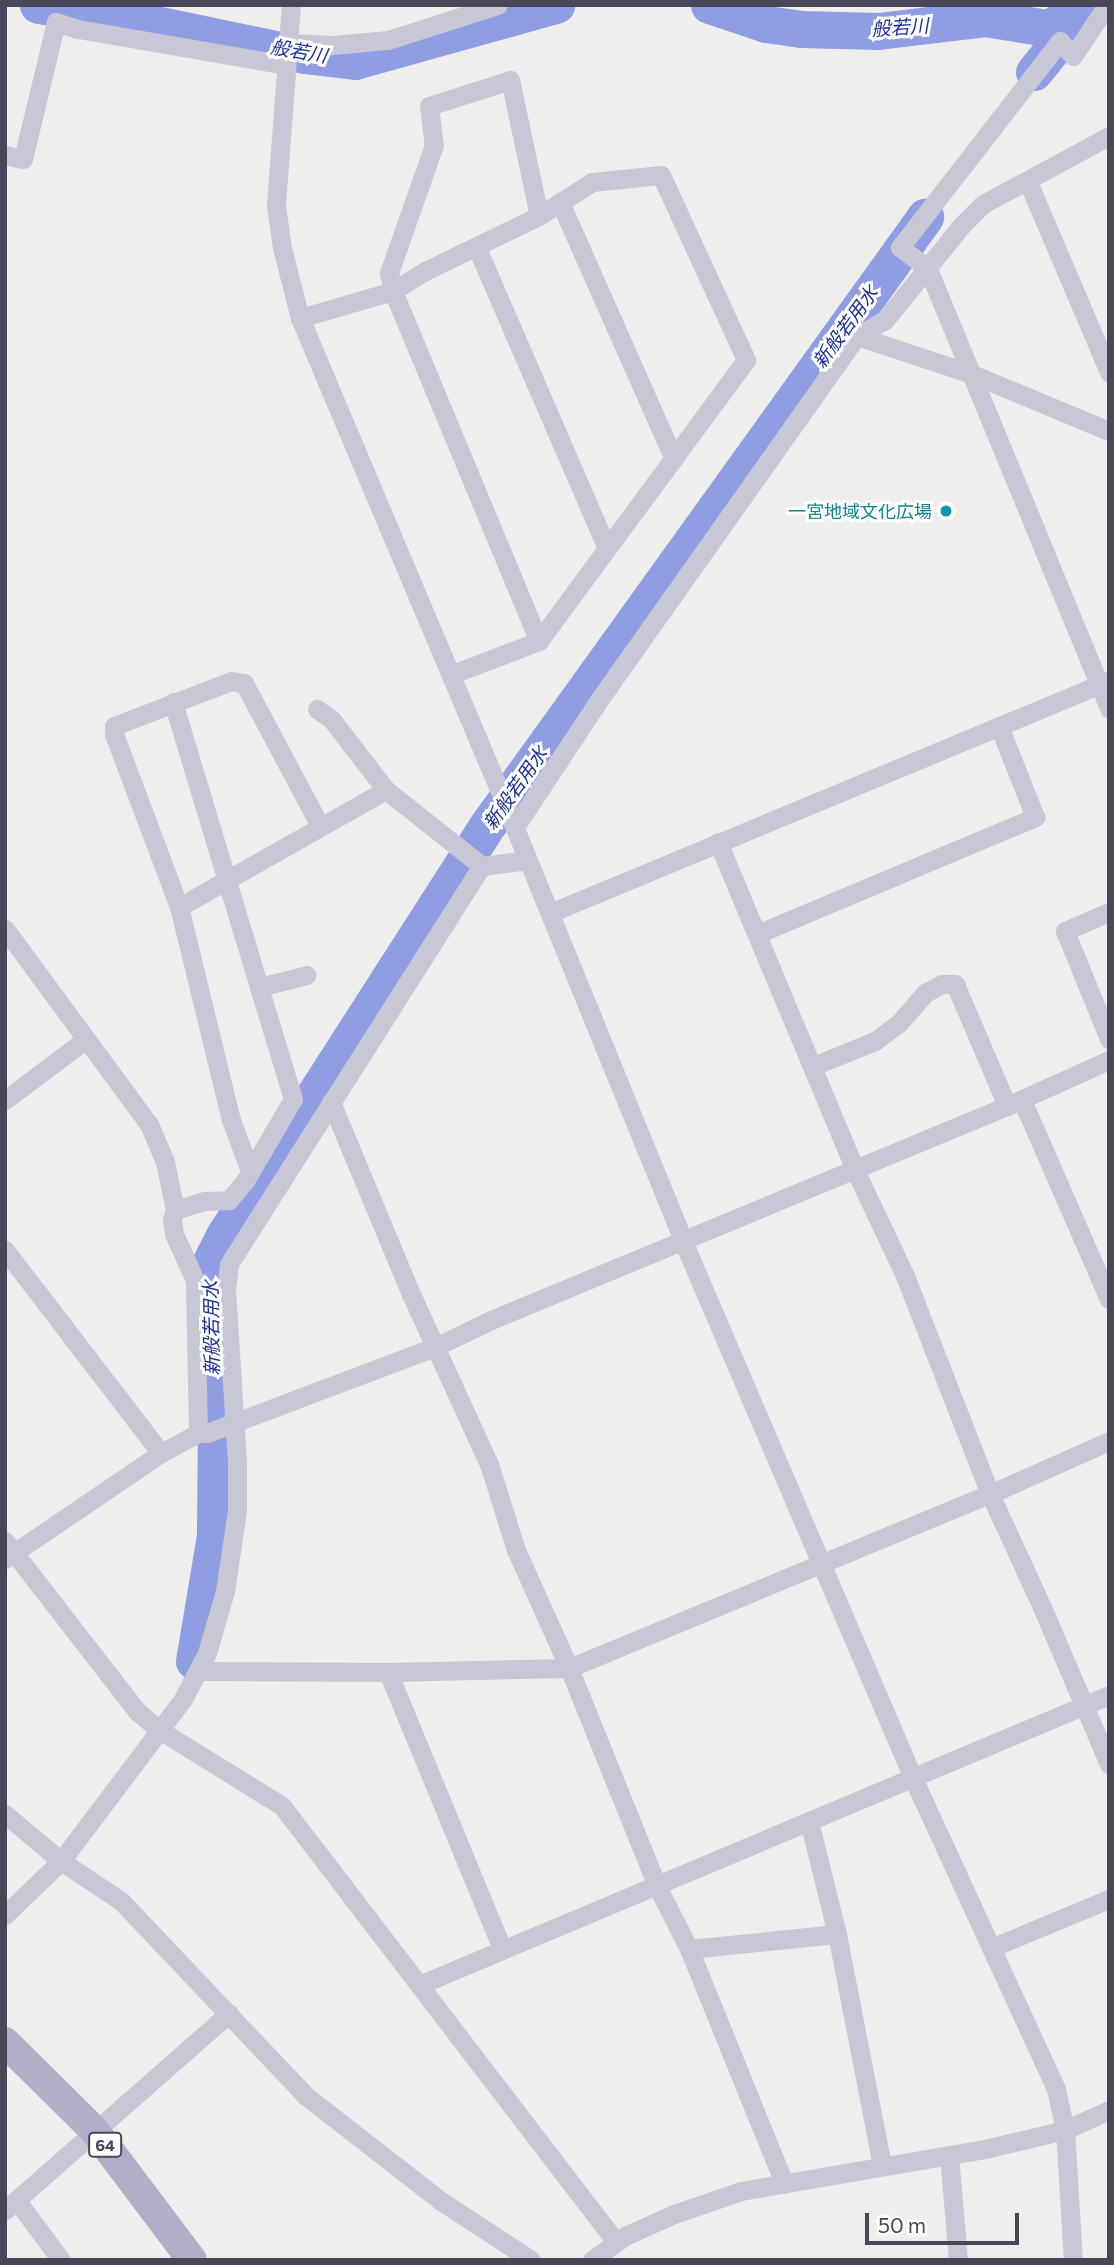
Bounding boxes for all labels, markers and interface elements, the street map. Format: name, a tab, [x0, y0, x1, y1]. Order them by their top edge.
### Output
water label: 般若川	[871, 14, 929, 40]
water label: 般若川	[269, 35, 329, 67]
water label: 新般若用水	[808, 282, 882, 372]
place label: 一宮地域文化広場	[788, 500, 932, 522]
marker: 一宮地域文化広場	[938, 503, 954, 519]
water label: 新般若用水	[478, 743, 552, 833]
water label: 新般若用水	[199, 1280, 223, 1376]
road number: 64	[88, 2132, 122, 2158]
scale bar	[869, 2198, 1023, 2242]
text: 50 m	[878, 2212, 926, 2237]

